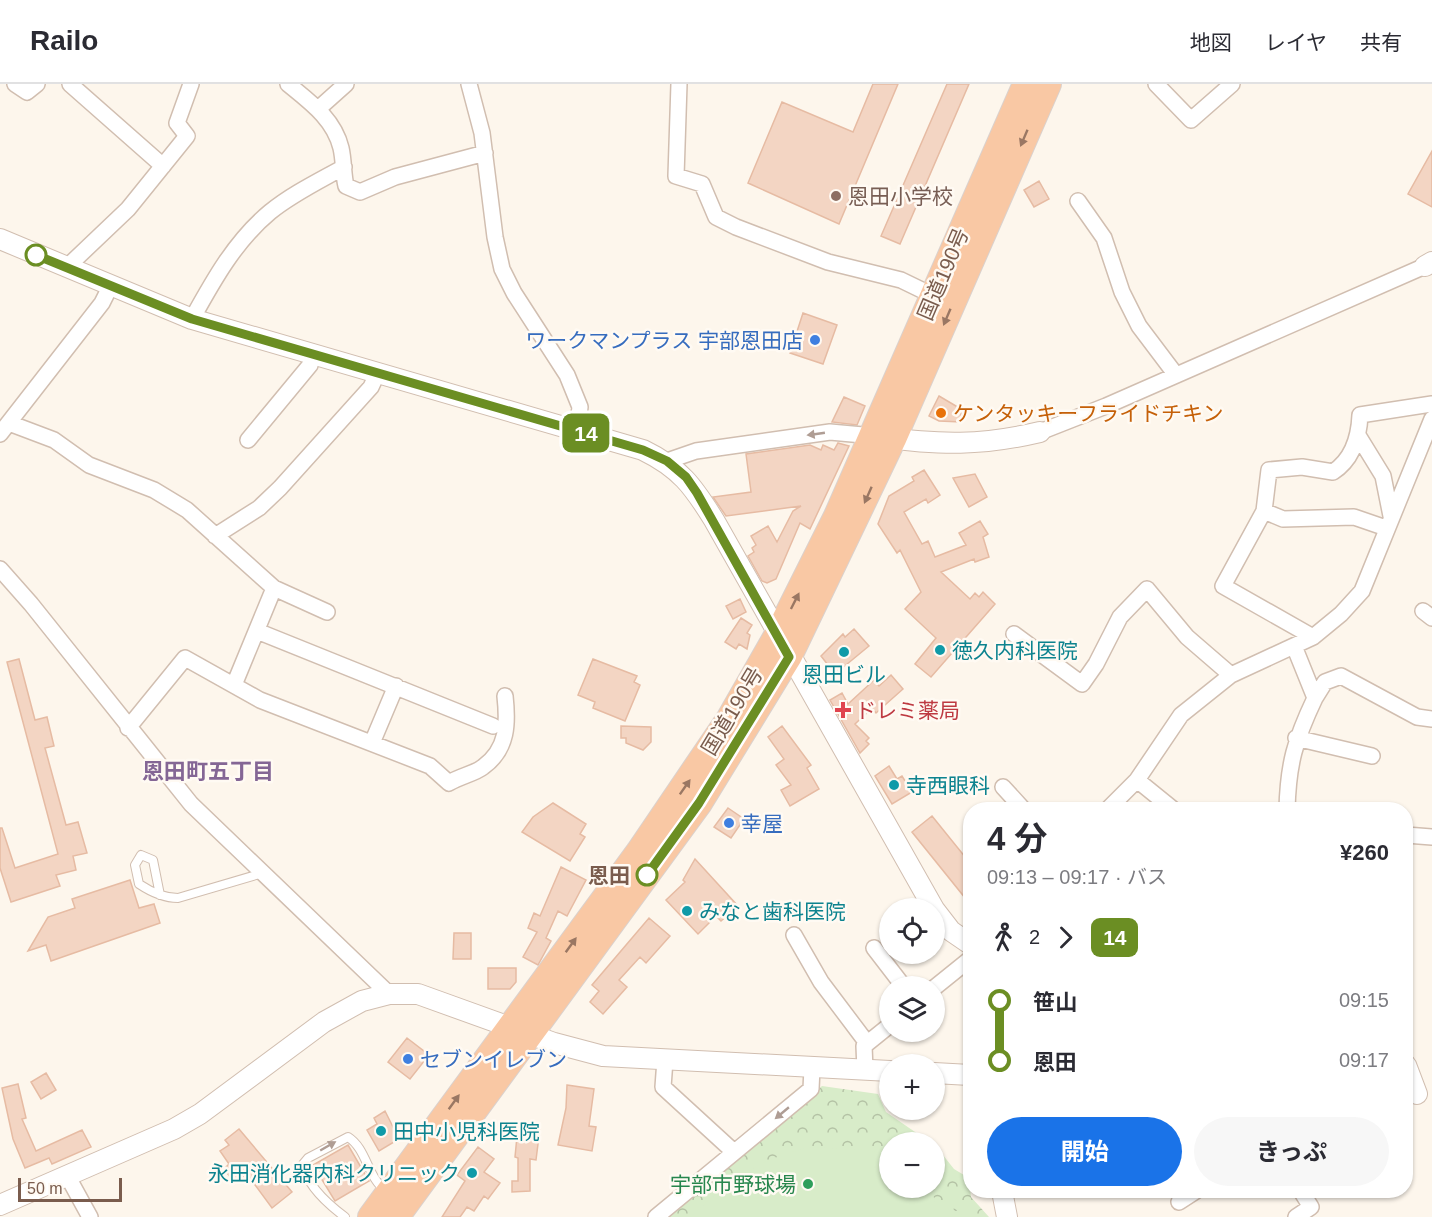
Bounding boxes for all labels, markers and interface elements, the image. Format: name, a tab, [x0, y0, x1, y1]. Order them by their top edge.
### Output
text: Railo	[30, 25, 98, 56]
text: 地図	[1190, 31, 1232, 54]
text: レイヤ	[1265, 31, 1327, 54]
text: 共有	[1360, 31, 1402, 54]
one-way arrow	[1019, 129, 1029, 147]
place label: 恩田小学校	[848, 185, 953, 208]
marker: 恩田小学校	[829, 189, 843, 203]
street label: 国道190号	[913, 224, 973, 324]
unlabelled marker	[25, 244, 47, 266]
one-way arrow	[942, 308, 951, 325]
place label: ワークマンプラス 宇部恩田店	[525, 329, 803, 352]
marker: ワークマンプラス 宇部恩田店	[808, 333, 822, 347]
place label: ケンタッキーフライドチキン	[953, 402, 1223, 425]
marker: ケンタッキーフライドチキン	[934, 406, 948, 420]
line badge: 14	[559, 414, 613, 452]
text: 14	[574, 422, 598, 445]
one-way arrow	[806, 430, 825, 439]
one-way arrow	[863, 486, 872, 503]
one-way arrow	[790, 593, 799, 610]
place label: 徳久内科医院	[952, 639, 1078, 662]
marker: 徳久内科医院	[933, 643, 947, 657]
marker: 恩田ビル	[837, 645, 851, 659]
street label: 国道190号	[697, 663, 767, 759]
place label: 恩田ビル	[802, 663, 886, 686]
place label: ドレミ薬局	[855, 699, 960, 722]
marker: ドレミ薬局	[836, 703, 850, 717]
district label: 恩田町五丁目	[142, 759, 274, 784]
place label: 寺西眼科	[906, 774, 990, 797]
marker: 寺西眼科	[887, 778, 901, 792]
one-way arrow	[679, 779, 691, 795]
place label: 幸屋	[741, 812, 783, 835]
marker: 幸屋	[722, 816, 736, 830]
text: 4 分	[987, 820, 1048, 857]
text: ¥260	[1340, 840, 1389, 865]
place label: 恩田	[588, 864, 630, 887]
marker: 恩田	[636, 864, 658, 886]
text: 09:13 – 09:17 · バス	[987, 866, 1167, 888]
map controls	[879, 898, 945, 1198]
button: locate	[879, 898, 945, 964]
place label: みなと歯科医院	[699, 900, 846, 923]
marker: みなと歯科医院	[680, 904, 694, 918]
icon: walk	[987, 921, 1020, 954]
icon: forward	[1049, 921, 1082, 954]
text: 2	[1029, 926, 1040, 948]
text: 14	[1103, 926, 1126, 949]
one-way arrow	[564, 937, 577, 953]
button: layers	[879, 976, 945, 1042]
text: 09:15	[1339, 989, 1389, 1011]
text: 笹山	[1033, 990, 1077, 1015]
place label: セブンイレブン	[420, 1048, 567, 1071]
text: 09:17	[1339, 1049, 1389, 1071]
text: 恩田	[1033, 1050, 1077, 1075]
marker: セブンイレブン	[401, 1052, 415, 1066]
button: +	[879, 1054, 945, 1120]
one-way arrow	[448, 1094, 460, 1109]
one-way arrow	[775, 1106, 790, 1119]
button: 開始	[987, 1117, 1182, 1186]
button: きっぷ	[1194, 1117, 1389, 1186]
place label: 田中小児科医院	[393, 1120, 540, 1143]
marker: 田中小児科医院	[374, 1124, 388, 1138]
button: −	[879, 1132, 945, 1198]
one-way arrow	[320, 1141, 337, 1151]
place label: 永田消化器内科クリニック	[208, 1162, 460, 1185]
marker: 永田消化器内科クリニック	[465, 1166, 479, 1180]
place label: 宇部市野球場	[670, 1173, 796, 1196]
scale bar	[18, 1175, 122, 1202]
marker: 宇部市野球場	[801, 1177, 815, 1191]
text: 50 m	[27, 1180, 63, 1197]

